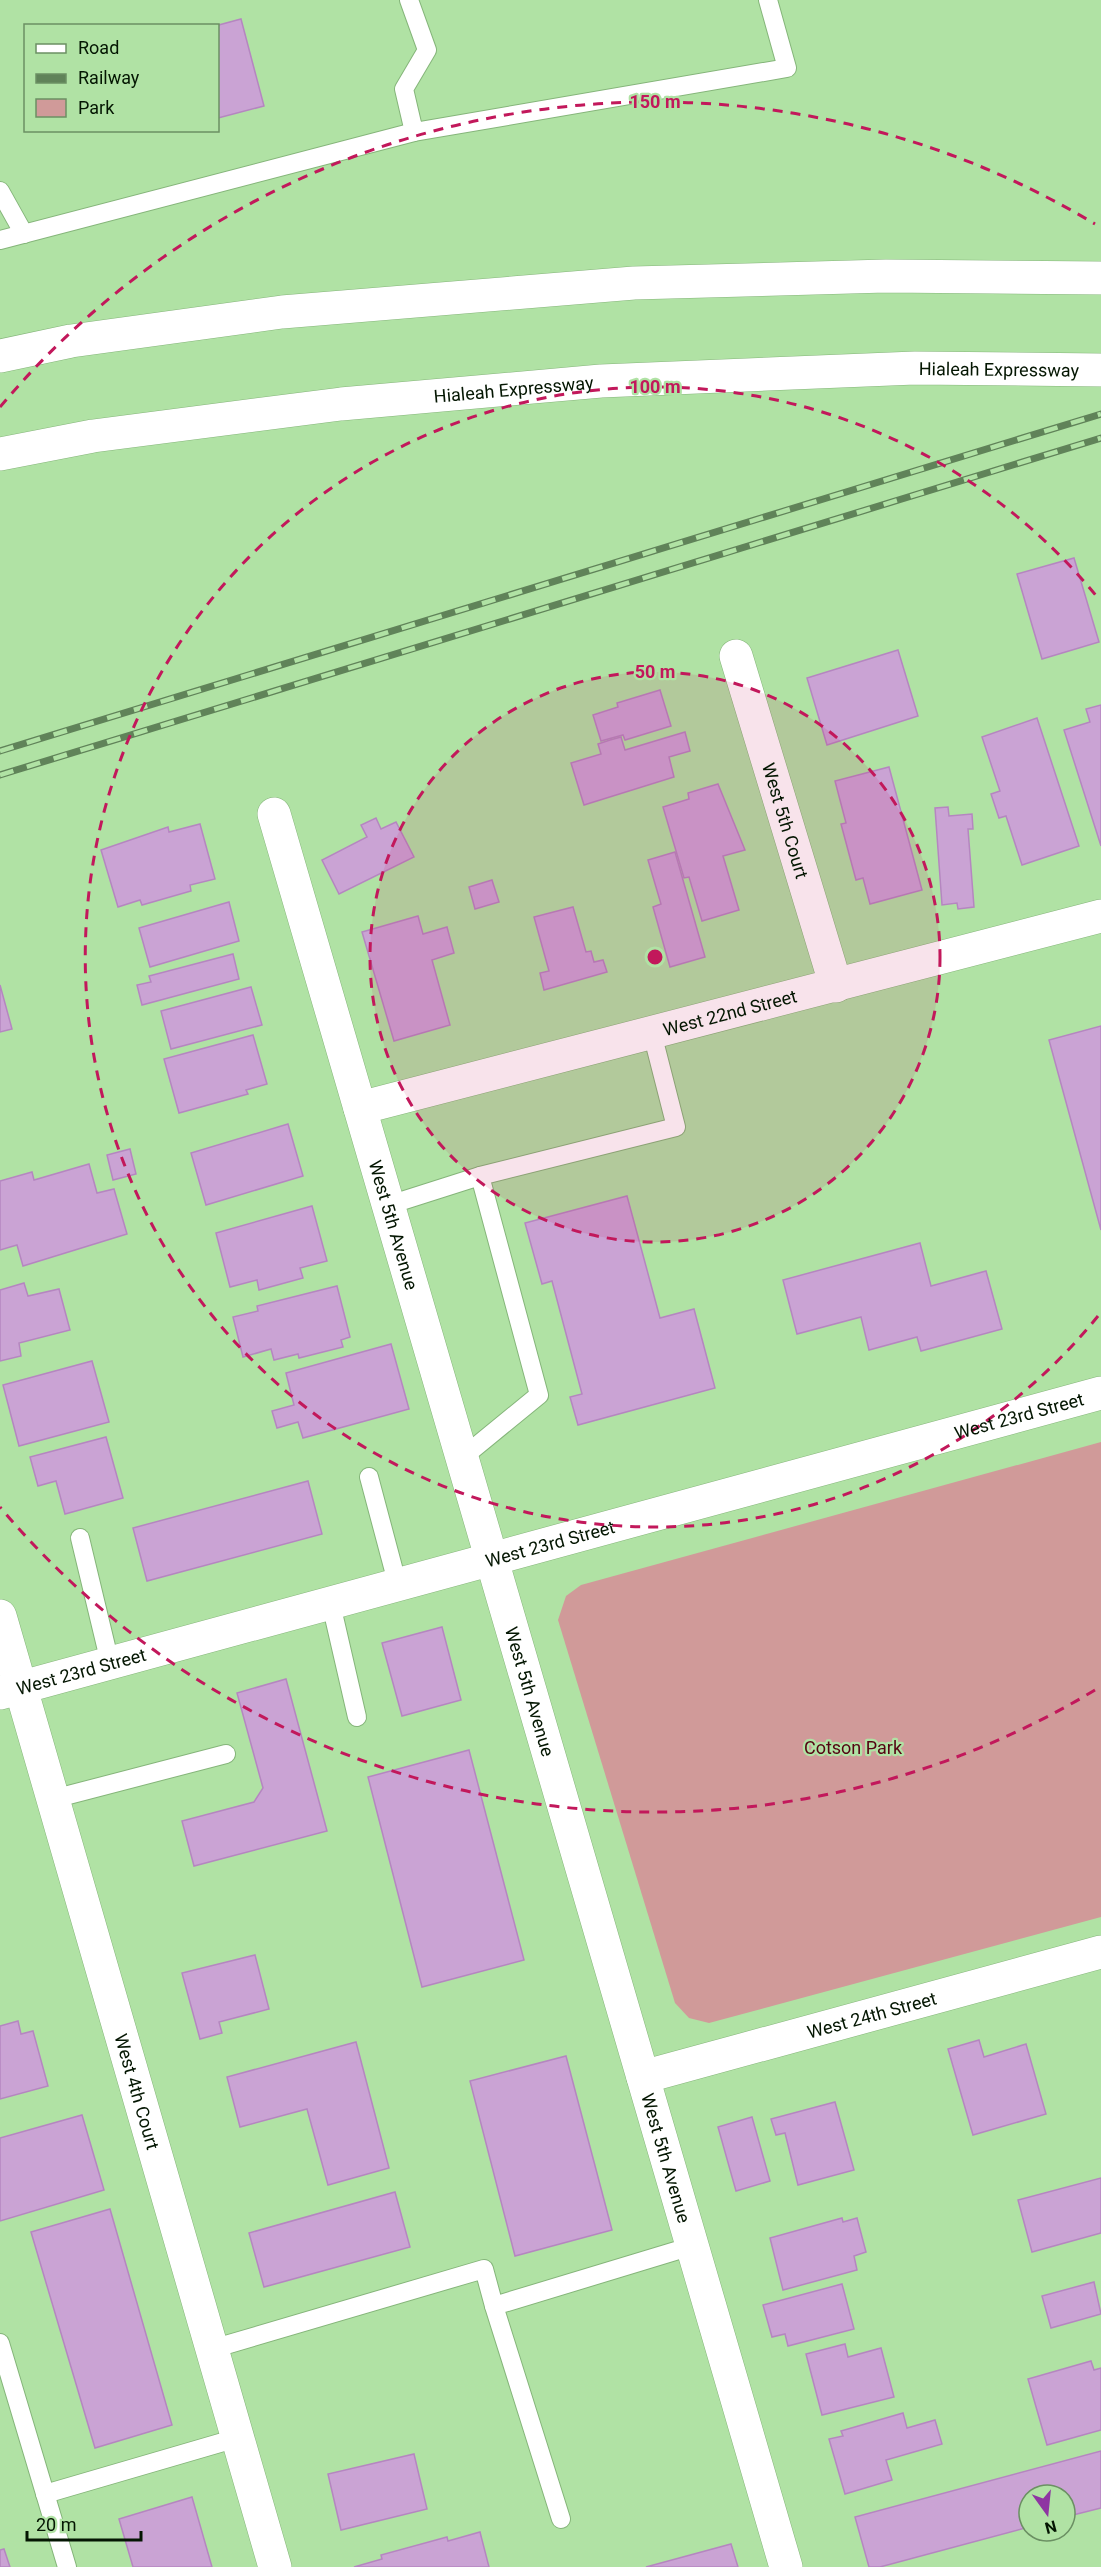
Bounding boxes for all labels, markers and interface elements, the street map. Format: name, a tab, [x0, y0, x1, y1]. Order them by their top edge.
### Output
legend	[24, 24, 219, 132]
text: Road	[78, 37, 119, 58]
text: Railway	[78, 67, 140, 88]
text: 150 m	[629, 91, 681, 112]
text: Park	[78, 97, 115, 118]
street label: Hialeah Expressway	[919, 358, 1080, 380]
street label: Hialeah Expressway	[433, 371, 595, 406]
text: 100 m	[629, 376, 681, 397]
text: 50 m	[635, 661, 675, 682]
street label: West 5th Court	[758, 760, 813, 881]
centre of rings	[645, 947, 665, 967]
street label: West 22nd Street	[661, 985, 799, 1040]
street label: West 5th Avenue	[365, 1157, 423, 1292]
street label: West 23rd Street	[952, 1388, 1086, 1443]
street label: West 23rd Street	[483, 1515, 617, 1571]
street label: West 5th Avenue	[501, 1624, 559, 1759]
street label: West 23rd Street	[14, 1643, 148, 1699]
park label: Cotson Park	[804, 1737, 903, 1758]
street label: West 24th Street	[805, 1987, 939, 2042]
street label: West 4th Court	[111, 2031, 164, 2152]
street label: West 5th Avenue	[638, 2090, 695, 2225]
north arrow	[1017, 2483, 1077, 2543]
scale bar	[27, 2504, 141, 2542]
text: 20 m	[36, 2514, 76, 2535]
text: N	[1043, 2516, 1059, 2538]

